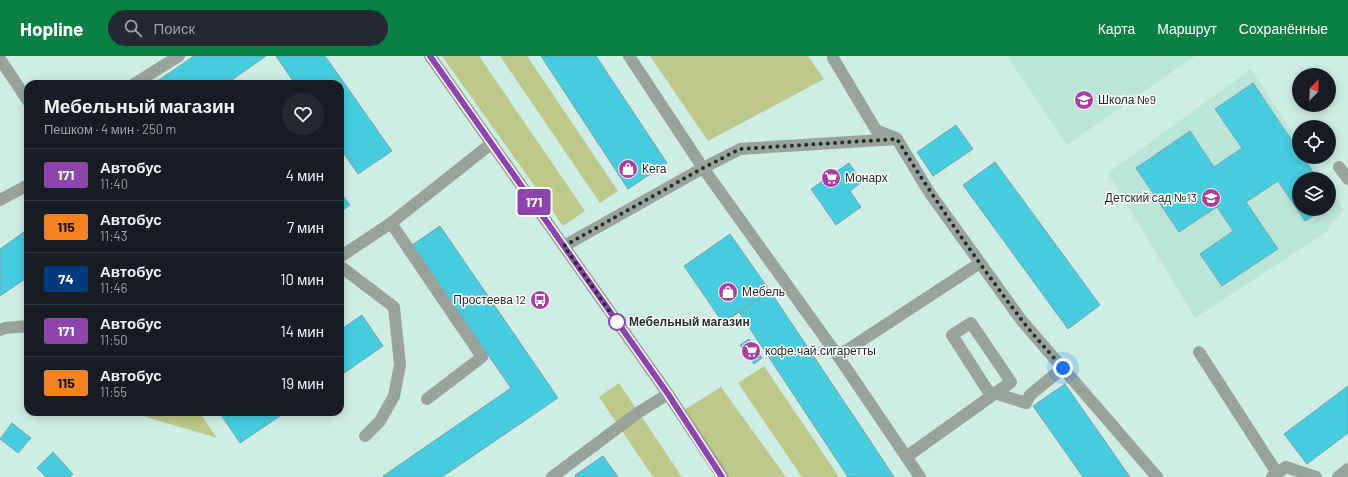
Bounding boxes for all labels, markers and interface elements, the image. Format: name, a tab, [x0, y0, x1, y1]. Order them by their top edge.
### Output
search box	[108, 10, 388, 46]
text: Hopline	[20, 17, 84, 40]
icon: search	[122, 17, 144, 39]
text: Поиск	[154, 19, 195, 37]
text: Карта	[1098, 20, 1135, 37]
text: Маршрут	[1157, 20, 1217, 37]
text: Сохранённые	[1239, 20, 1328, 37]
north arrow	[1292, 68, 1336, 112]
map controls	[1292, 68, 1336, 216]
school or university icon: Школа №9	[1073, 89, 1095, 111]
place label: Школа №9	[1098, 92, 1156, 106]
button: heart	[282, 93, 324, 135]
text: Мебельный магазин	[44, 94, 235, 117]
button: locate	[1292, 120, 1336, 164]
text: Пешком · 4 мин · 250 m	[44, 121, 176, 137]
text: Автобус	[100, 158, 162, 176]
shop icon: Кега	[617, 158, 639, 180]
place label: Кега	[642, 161, 667, 175]
text: 171	[58, 166, 74, 183]
text: 4 мин	[286, 166, 324, 184]
supermarket icon: Монарх	[820, 167, 842, 189]
place label: Монарх	[845, 170, 888, 185]
button: layers	[1292, 172, 1336, 216]
text: 11:40	[100, 176, 128, 192]
school or university icon: Детский сад №13	[1200, 187, 1222, 209]
line badge: 171	[511, 189, 557, 215]
place label: Детский сад №13	[1105, 190, 1197, 205]
text: 171	[526, 193, 542, 210]
text: Автобус	[100, 210, 162, 228]
text: 115	[57, 218, 75, 235]
text: 7 мин	[287, 218, 324, 236]
text: 11:43	[100, 228, 127, 244]
text: Автобус	[100, 262, 162, 280]
text: 74	[58, 270, 74, 287]
text: 10 мин	[280, 270, 324, 288]
text: 11:46	[100, 280, 127, 296]
shop icon: Мебель	[717, 281, 739, 303]
place label: Мебель	[742, 284, 785, 298]
bus stop icon: Простеева 12	[529, 289, 551, 311]
place label: Простеева 12	[453, 292, 526, 307]
marker: Мебельный магазин	[608, 313, 626, 331]
text: Автобус	[100, 314, 162, 332]
place label: Мебельный магазин	[629, 314, 750, 328]
text: 171	[58, 322, 74, 339]
text: 14 мин	[281, 322, 324, 340]
text: 11:50	[100, 332, 128, 348]
supermarket icon: кофе.чай.сигаретты	[740, 340, 762, 362]
place label: кофе.чай.сигаретты	[765, 343, 876, 358]
your location	[1053, 358, 1073, 378]
text: Автобус	[100, 366, 162, 384]
text: 115	[57, 374, 75, 391]
text: 19 мин	[281, 374, 324, 392]
text: 11:55	[100, 384, 127, 400]

